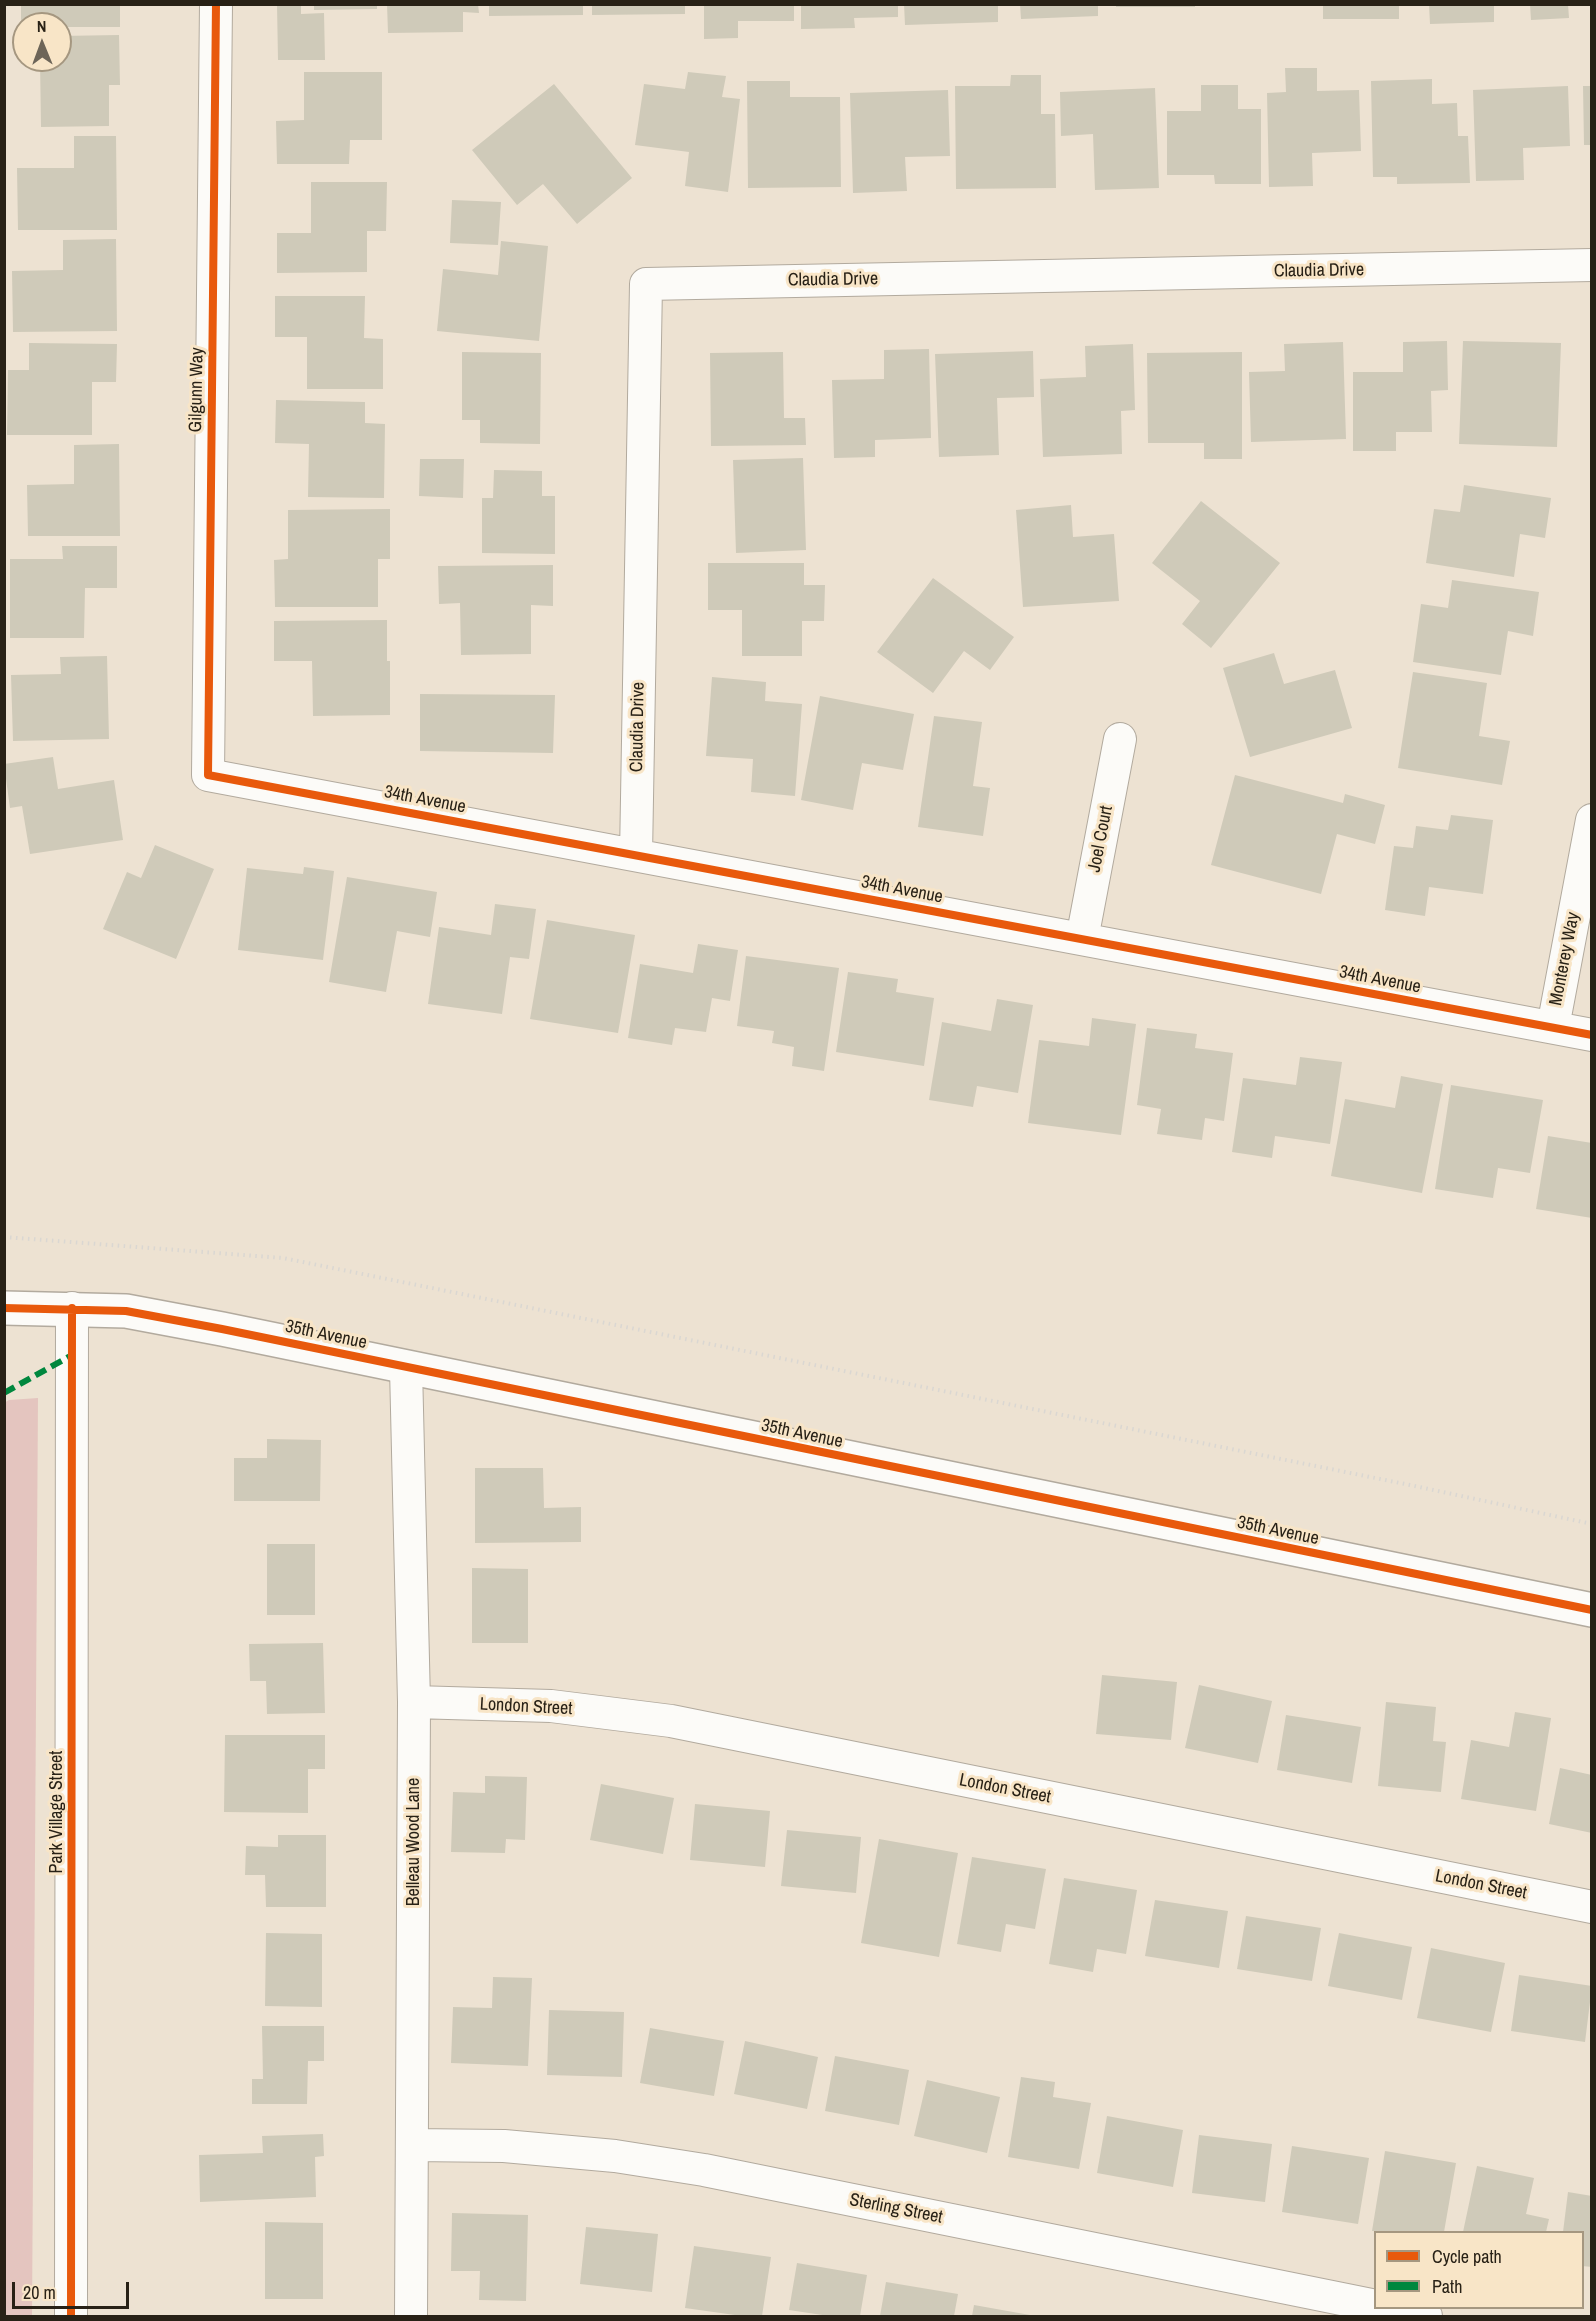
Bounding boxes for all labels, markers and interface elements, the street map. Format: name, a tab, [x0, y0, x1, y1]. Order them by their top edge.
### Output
north arrow	[12, 12, 72, 72]
text: N	[37, 15, 47, 37]
street label: Claudia Drive	[1274, 259, 1364, 283]
street label: Claudia Drive	[788, 268, 878, 292]
street label: Gilgunn Way	[185, 347, 209, 433]
street label: Claudia Drive	[626, 682, 650, 772]
street label: 34th Avenue	[382, 782, 468, 818]
street label: Joel Court	[1084, 804, 1118, 874]
street label: 34th Avenue	[859, 872, 945, 908]
street label: Monterey Way	[1545, 911, 1585, 1007]
street label: 34th Avenue	[1337, 962, 1423, 998]
street label: 35th Avenue	[283, 1316, 369, 1354]
street label: 35th Avenue	[759, 1415, 845, 1453]
street label: 35th Avenue	[1235, 1512, 1321, 1550]
street label: London Street	[479, 1694, 573, 1720]
street label: Park Village Street	[46, 1751, 68, 1873]
street label: London Street	[957, 1770, 1053, 1808]
street label: Belleau Wood Lane	[403, 1778, 425, 1906]
street label: London Street	[1433, 1866, 1529, 1904]
street label: Sterling Street	[848, 2189, 944, 2229]
legend	[1374, 2231, 1584, 2309]
text: Cycle path	[1432, 2244, 1502, 2269]
scale bar	[15, 2270, 132, 2308]
text: Path	[1432, 2274, 1462, 2299]
text: 20 m	[23, 2280, 56, 2305]

